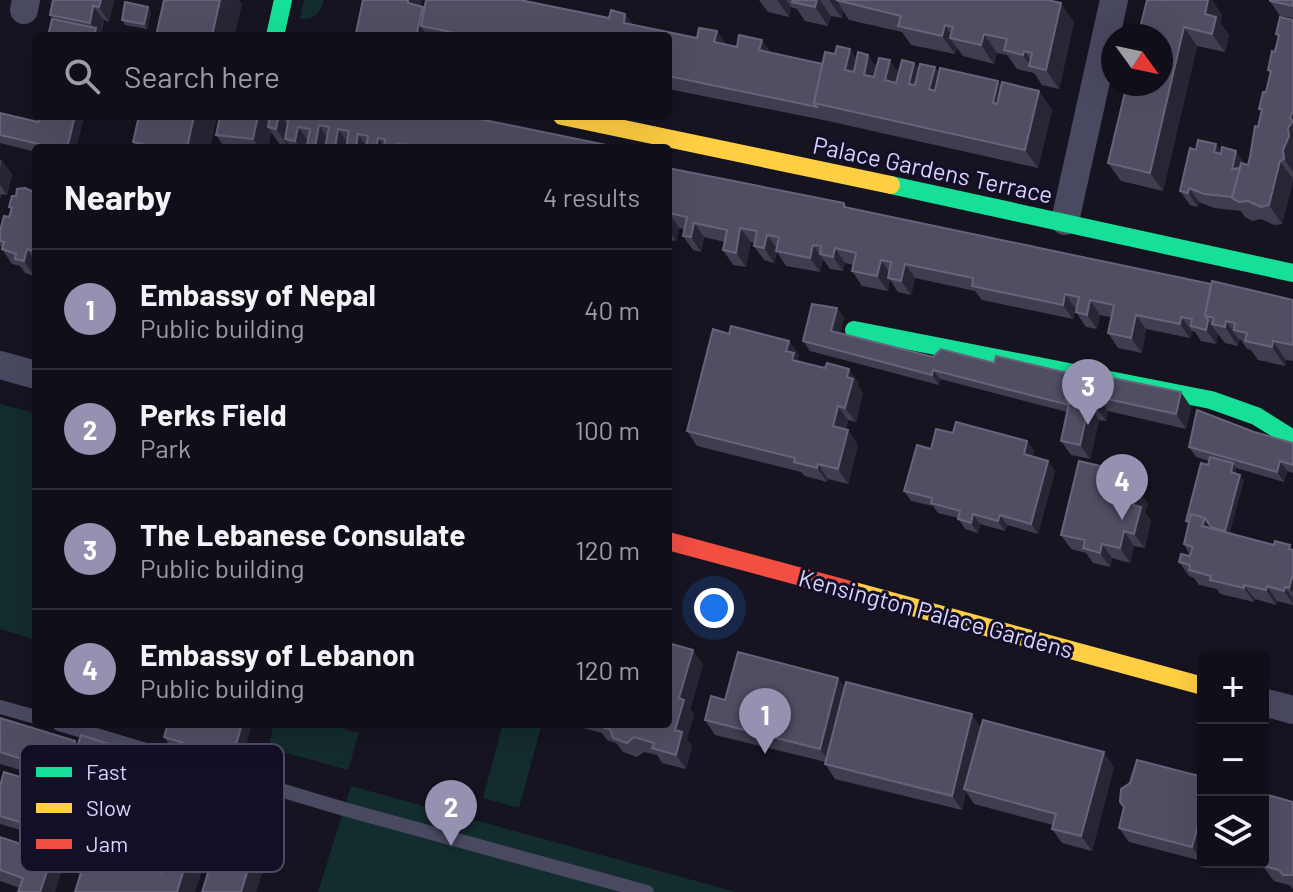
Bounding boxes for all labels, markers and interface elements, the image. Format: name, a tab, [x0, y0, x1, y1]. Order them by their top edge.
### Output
north arrow	[1101, 24, 1173, 96]
search box	[32, 32, 672, 120]
icon: search	[60, 54, 104, 98]
text: Search here	[124, 58, 280, 94]
street label: Palace Gardens Terrace	[810, 129, 1056, 209]
text: Nearby	[64, 176, 172, 217]
text: 4 results	[543, 181, 640, 212]
text: Embassy of Nepal	[140, 276, 376, 312]
text: 1	[85, 294, 95, 325]
text: 40 m	[584, 294, 640, 325]
text: Public building	[140, 312, 304, 343]
pin: 3	[1062, 359, 1114, 425]
text: Perks Field	[140, 396, 287, 432]
text: 2	[83, 414, 97, 445]
text: 100 m	[575, 414, 640, 445]
text: Park	[140, 432, 191, 463]
pin: 4	[1096, 454, 1148, 520]
text: The Lebanese Consulate	[140, 516, 466, 552]
text: 3	[83, 534, 97, 565]
text: 120 m	[576, 534, 640, 565]
text: Public building	[140, 552, 304, 583]
street label: Kensington Palace Gardens	[796, 562, 1076, 664]
your location	[694, 588, 734, 628]
text: Embassy of Lebanon	[140, 636, 415, 672]
map controls	[1197, 652, 1269, 868]
button: +	[1197, 652, 1269, 724]
text: 4	[82, 654, 98, 685]
text: 120 m	[576, 654, 640, 685]
text: Public building	[140, 672, 304, 703]
pin: 1	[739, 688, 791, 754]
button: −	[1197, 724, 1269, 796]
legend	[20, 744, 284, 872]
text: Fast	[86, 758, 128, 784]
pin: 2	[425, 780, 477, 846]
text: Slow	[86, 794, 131, 820]
button: layers	[1197, 796, 1269, 868]
text: Jam	[86, 830, 128, 856]

